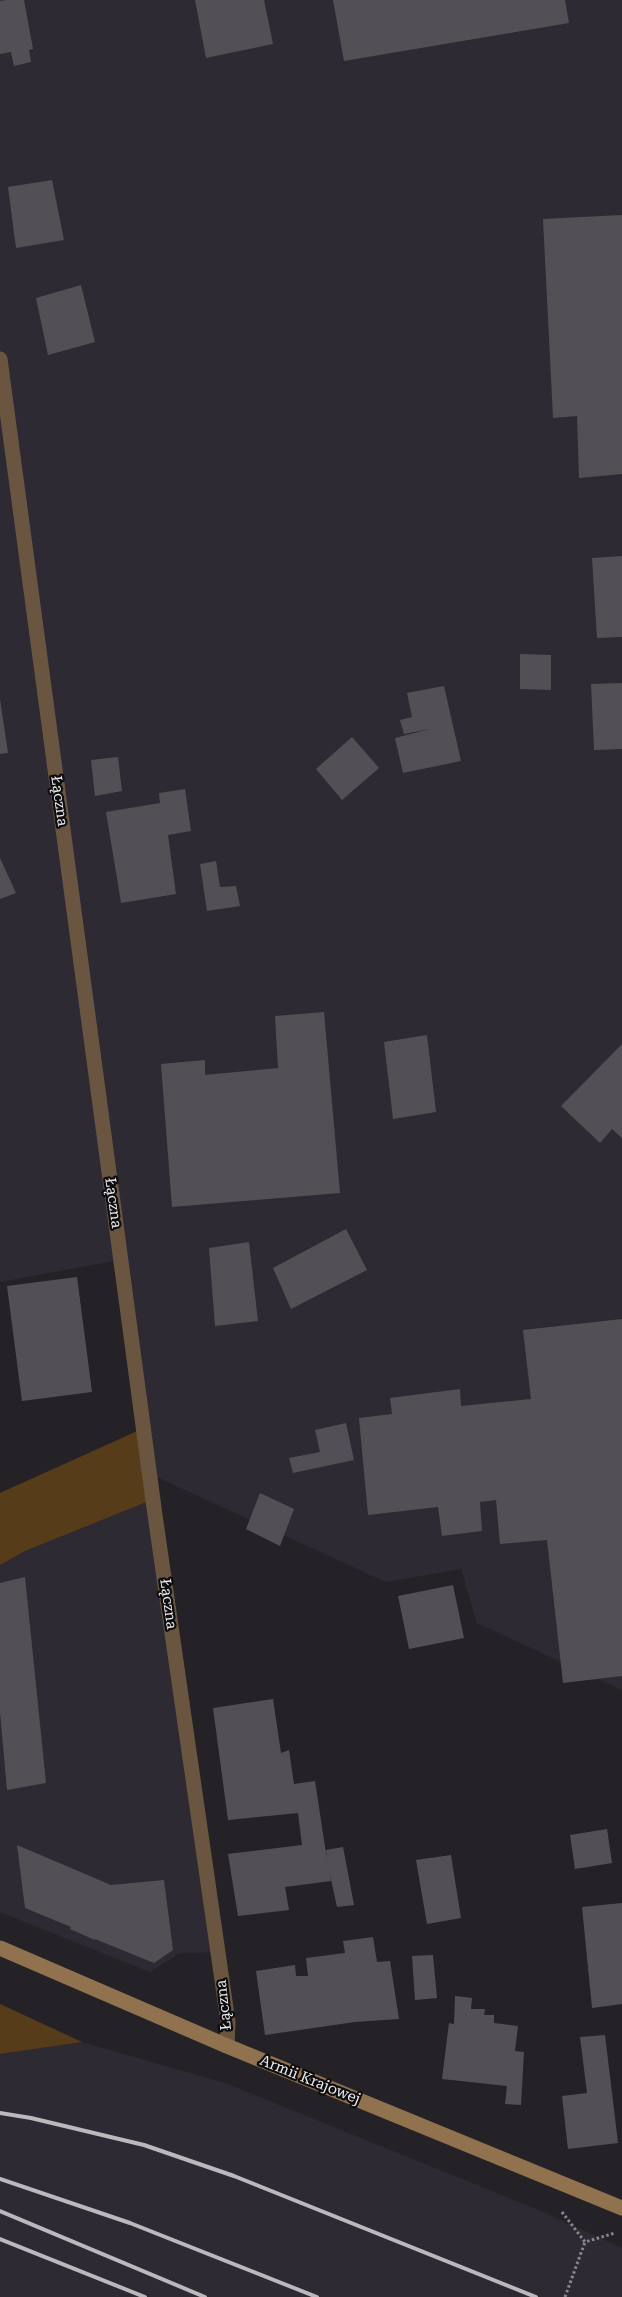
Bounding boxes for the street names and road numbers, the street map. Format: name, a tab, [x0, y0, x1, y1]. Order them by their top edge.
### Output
street label: Łączna	[47, 775, 71, 827]
street label: Łączna	[101, 1177, 125, 1229]
street label: Łączna	[156, 1578, 180, 1630]
street label: Łączna	[212, 1979, 236, 2031]
street label: Armii Krajowej	[257, 2052, 363, 2108]

